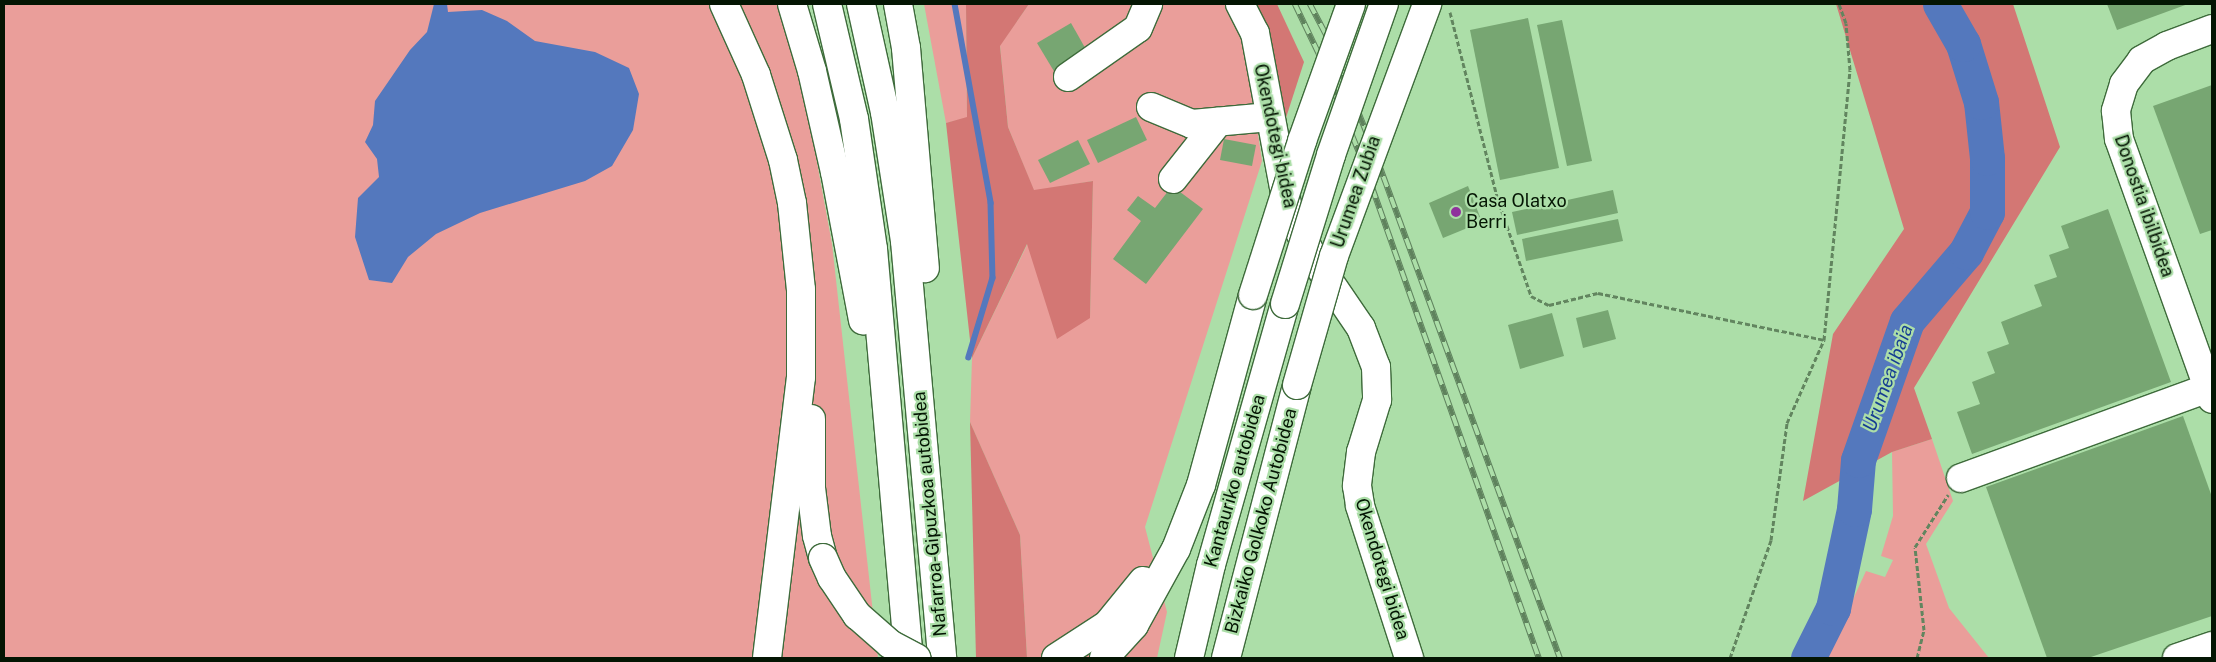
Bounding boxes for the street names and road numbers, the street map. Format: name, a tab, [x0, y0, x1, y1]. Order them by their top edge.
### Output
street label: Okendotegi bidea	[1249, 62, 1301, 210]
street label: Donostia ibilbidea	[2110, 132, 2178, 280]
street label: Urumea Zubia	[1327, 133, 1385, 251]
street label: Nafarroa-Gipuzkoa autobidea	[909, 391, 951, 637]
street label: Kantauriko autobidea	[1200, 392, 1270, 570]
street label: Bizkaiko Golkoko Autobidea	[1220, 406, 1302, 636]
street label: Okendotegi bidea	[1350, 496, 1414, 642]

